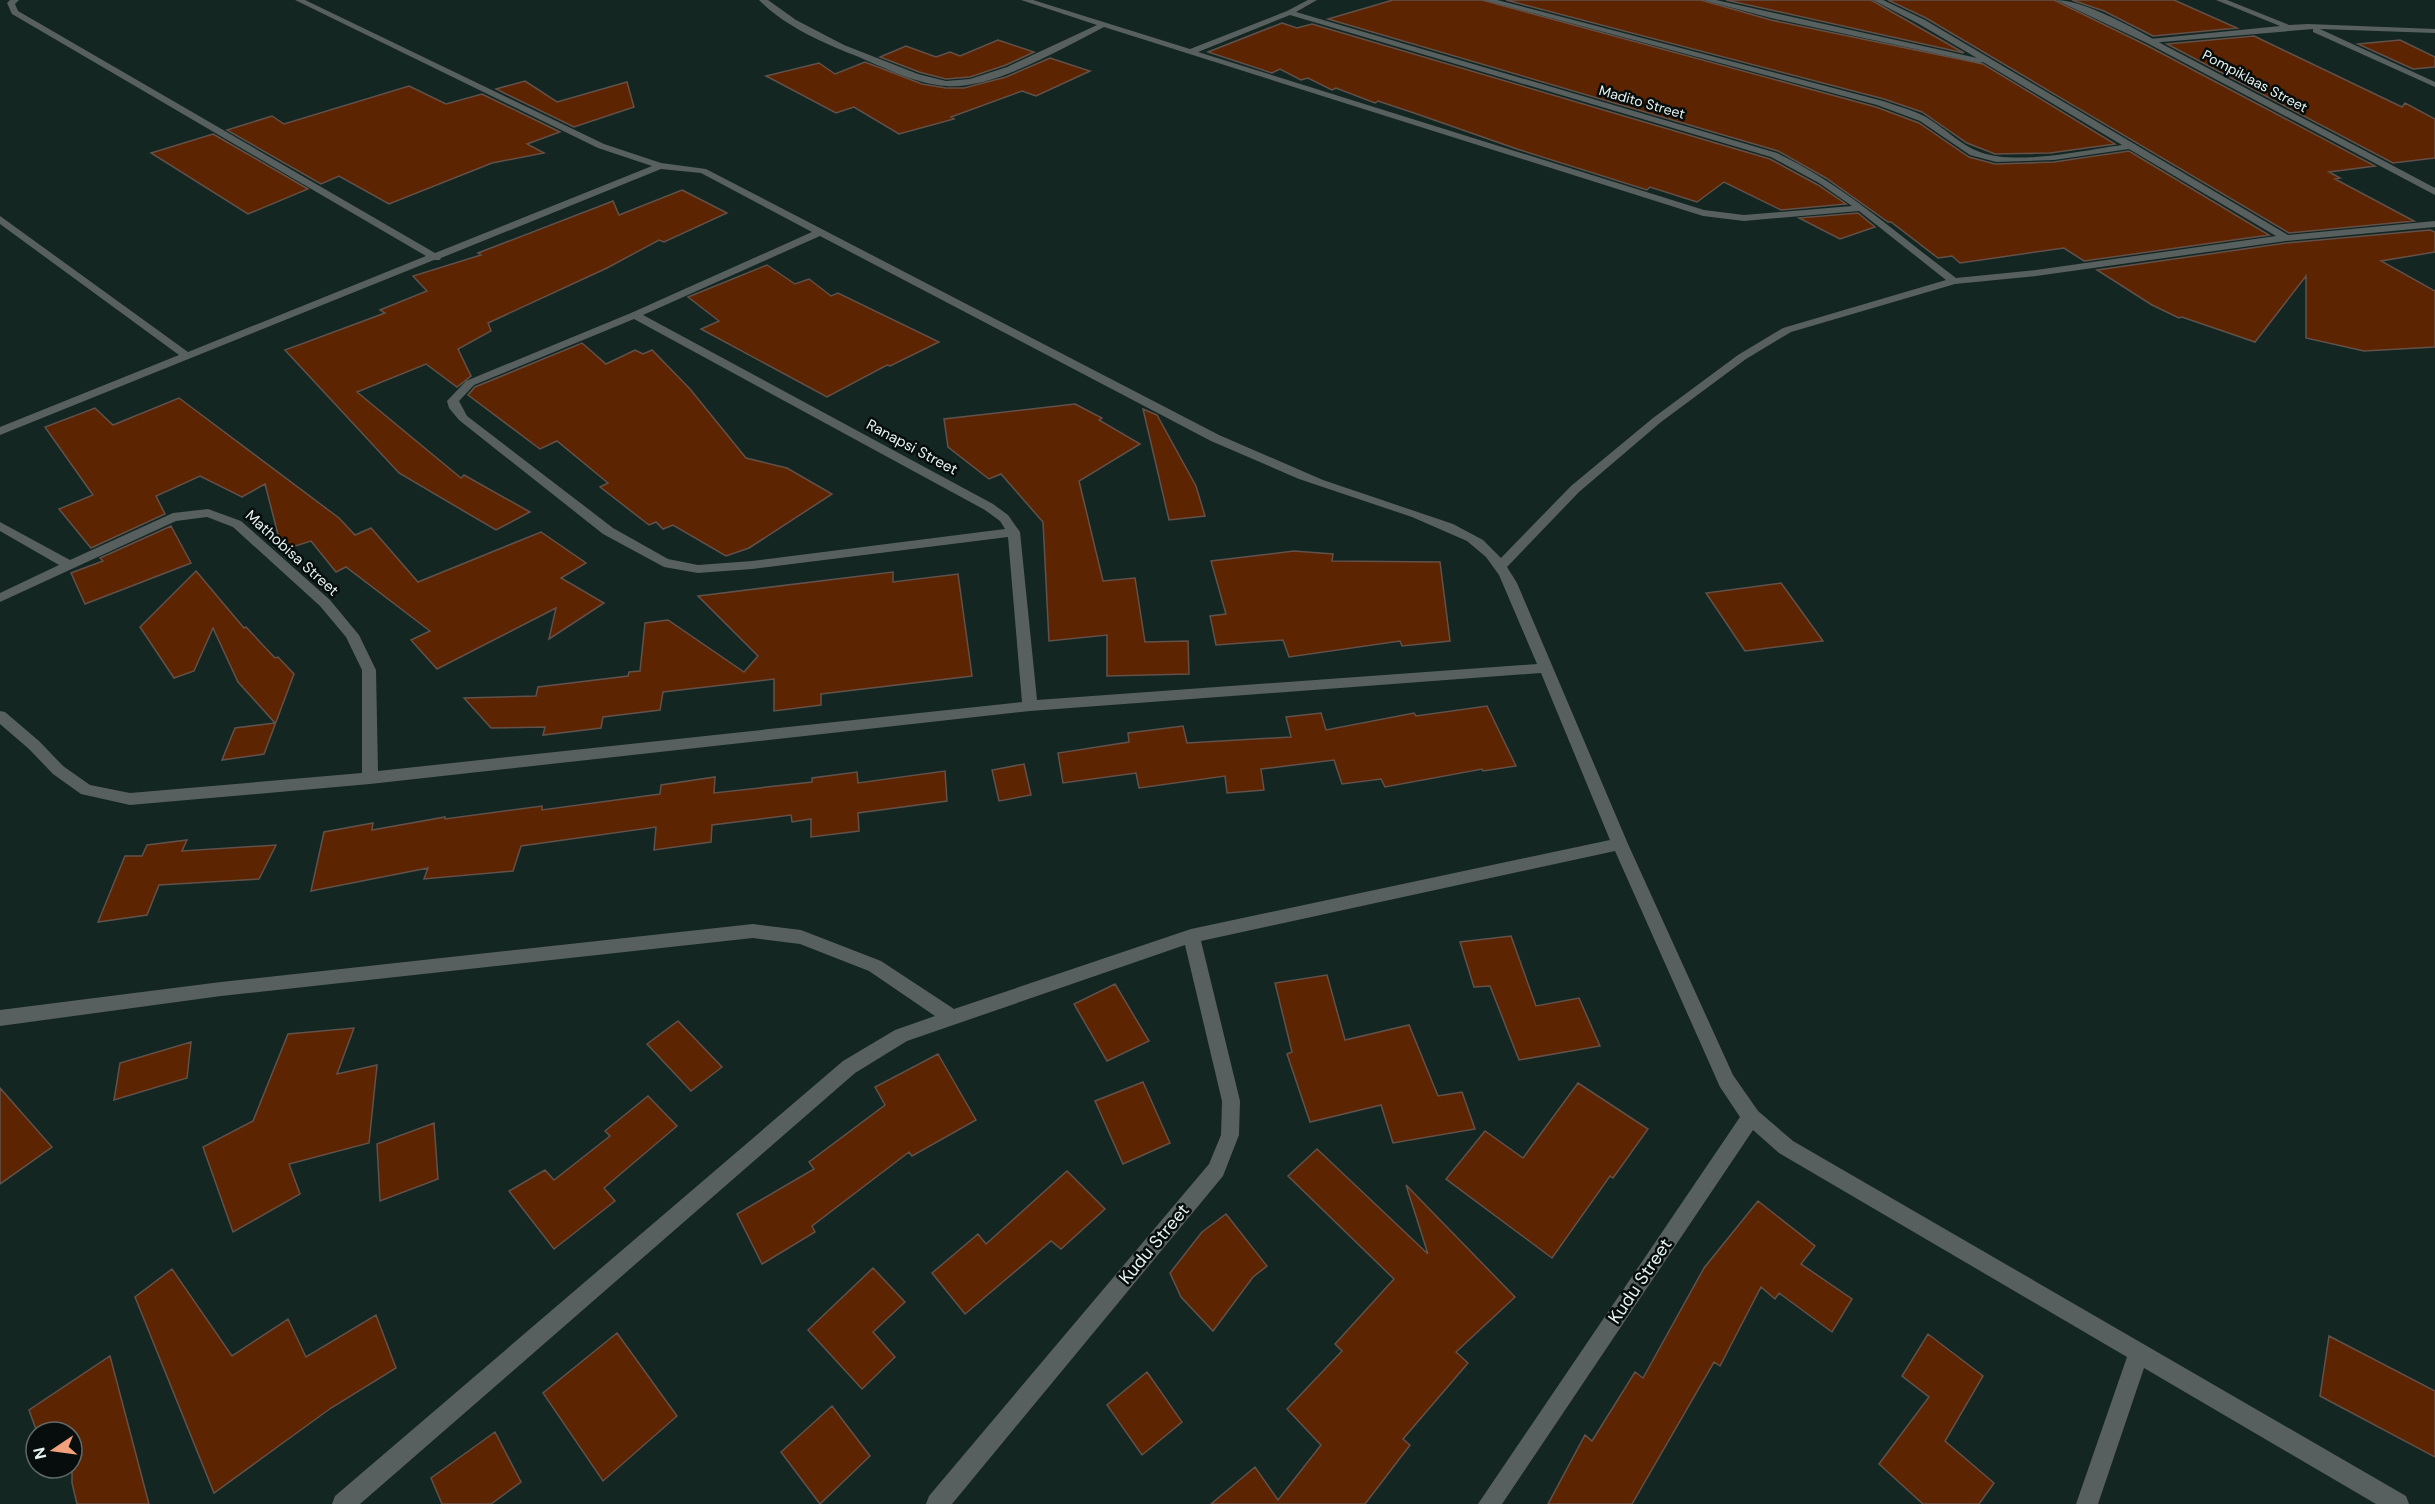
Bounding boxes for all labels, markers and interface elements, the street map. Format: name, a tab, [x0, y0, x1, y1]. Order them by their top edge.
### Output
street label: Pompiklaas Street	[2199, 46, 2311, 116]
street label: Madito Street	[1597, 81, 1687, 123]
street label: Ranapsi Street	[863, 415, 961, 480]
street label: Mathobisa Street	[241, 506, 343, 600]
street label: Kudu Street	[1113, 1199, 1195, 1289]
street label: Kudu Street	[1603, 1234, 1677, 1328]
north arrow	[24, 1420, 84, 1480]
text: N	[28, 1445, 51, 1461]

